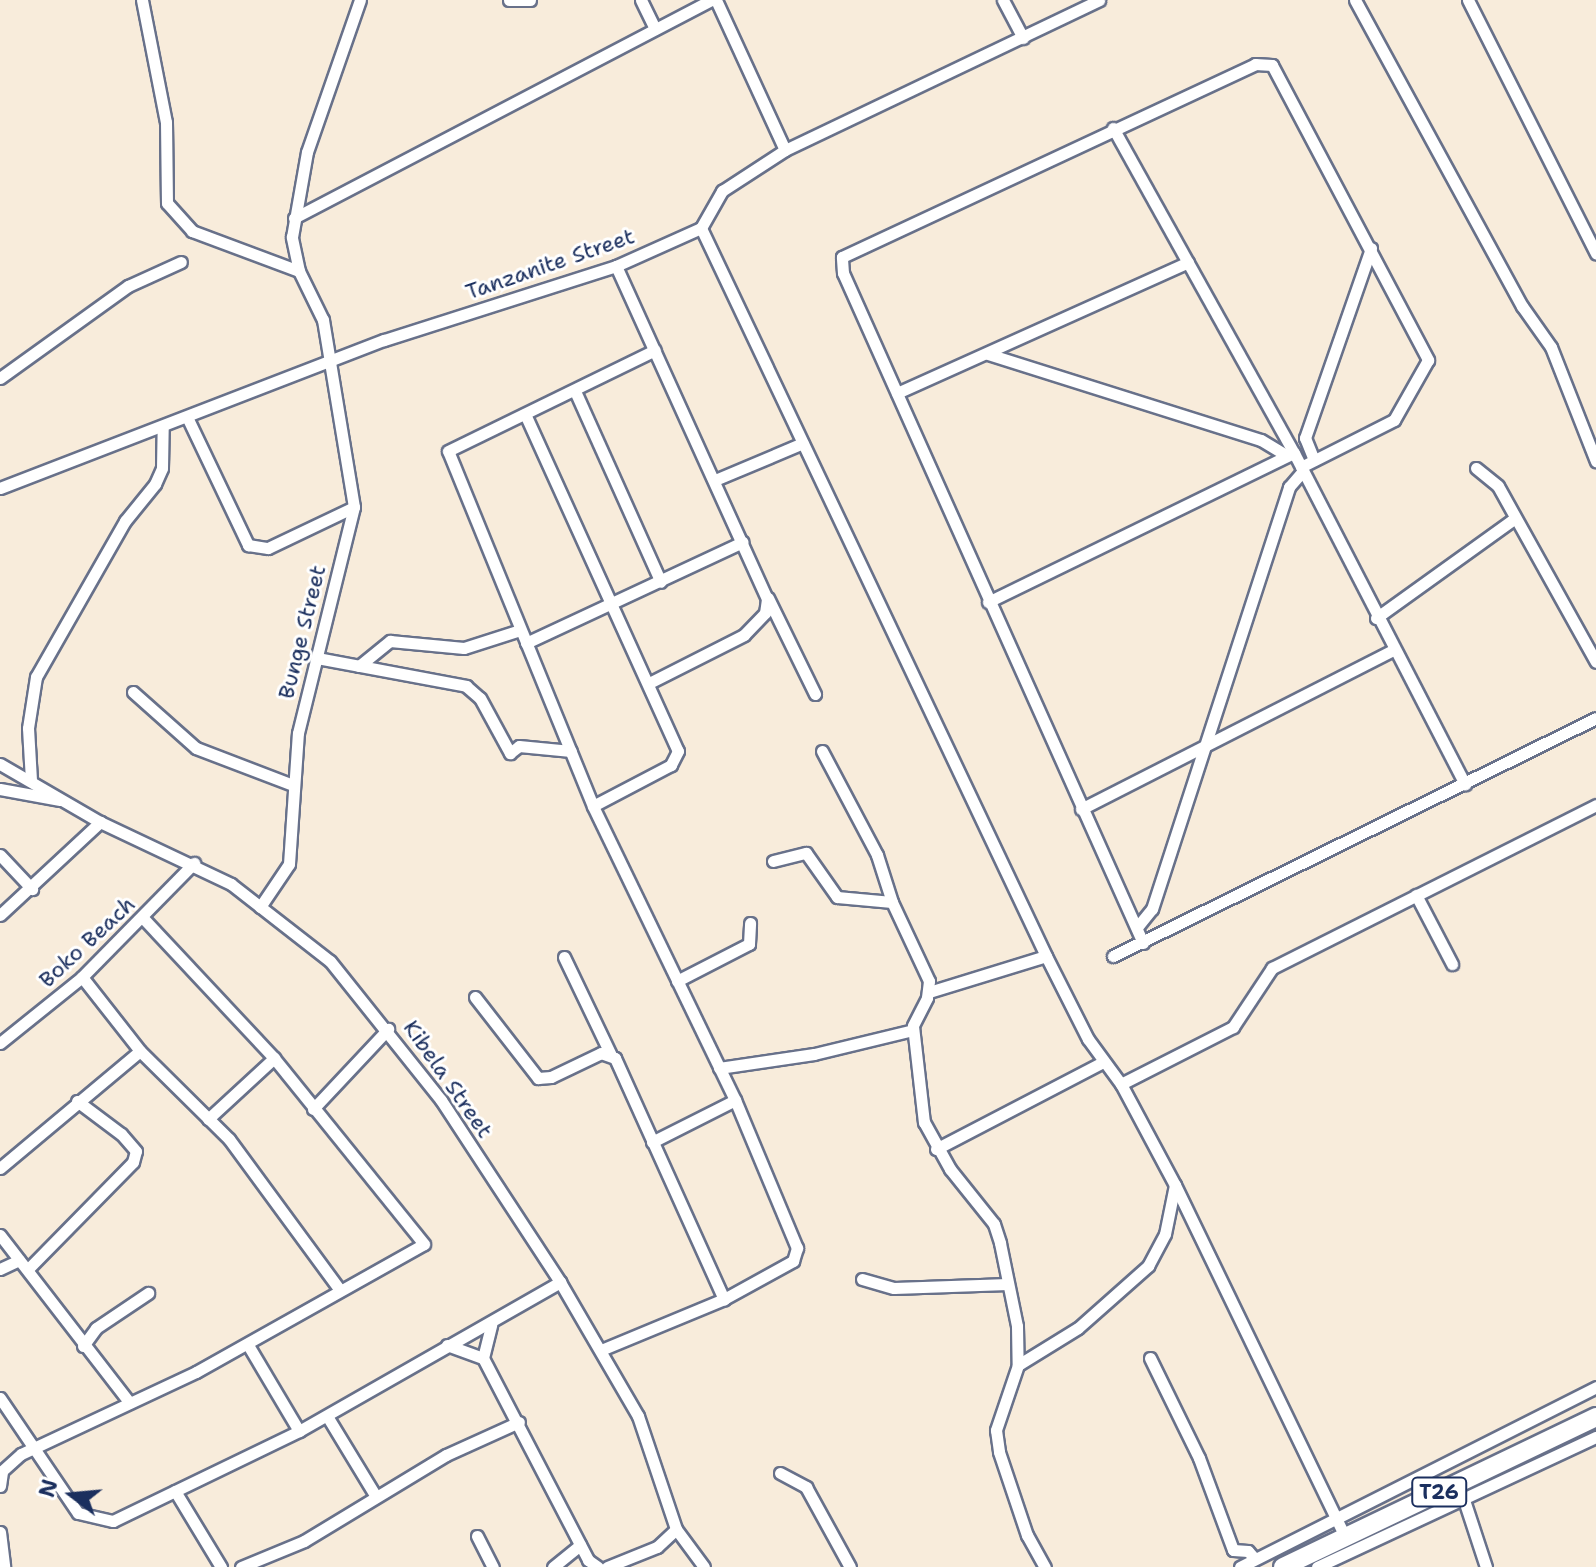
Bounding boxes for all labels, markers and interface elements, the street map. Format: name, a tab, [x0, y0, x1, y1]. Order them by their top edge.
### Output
street label: Tanzanite Street	[462, 223, 638, 305]
street label: Bunge Street	[273, 562, 331, 702]
street label: Boko Beach	[34, 891, 140, 993]
street label: Kibela Street	[398, 1015, 498, 1143]
north arrow	[32, 1455, 112, 1535]
text: N	[32, 1476, 65, 1501]
road number: T26	[1411, 1476, 1467, 1508]

